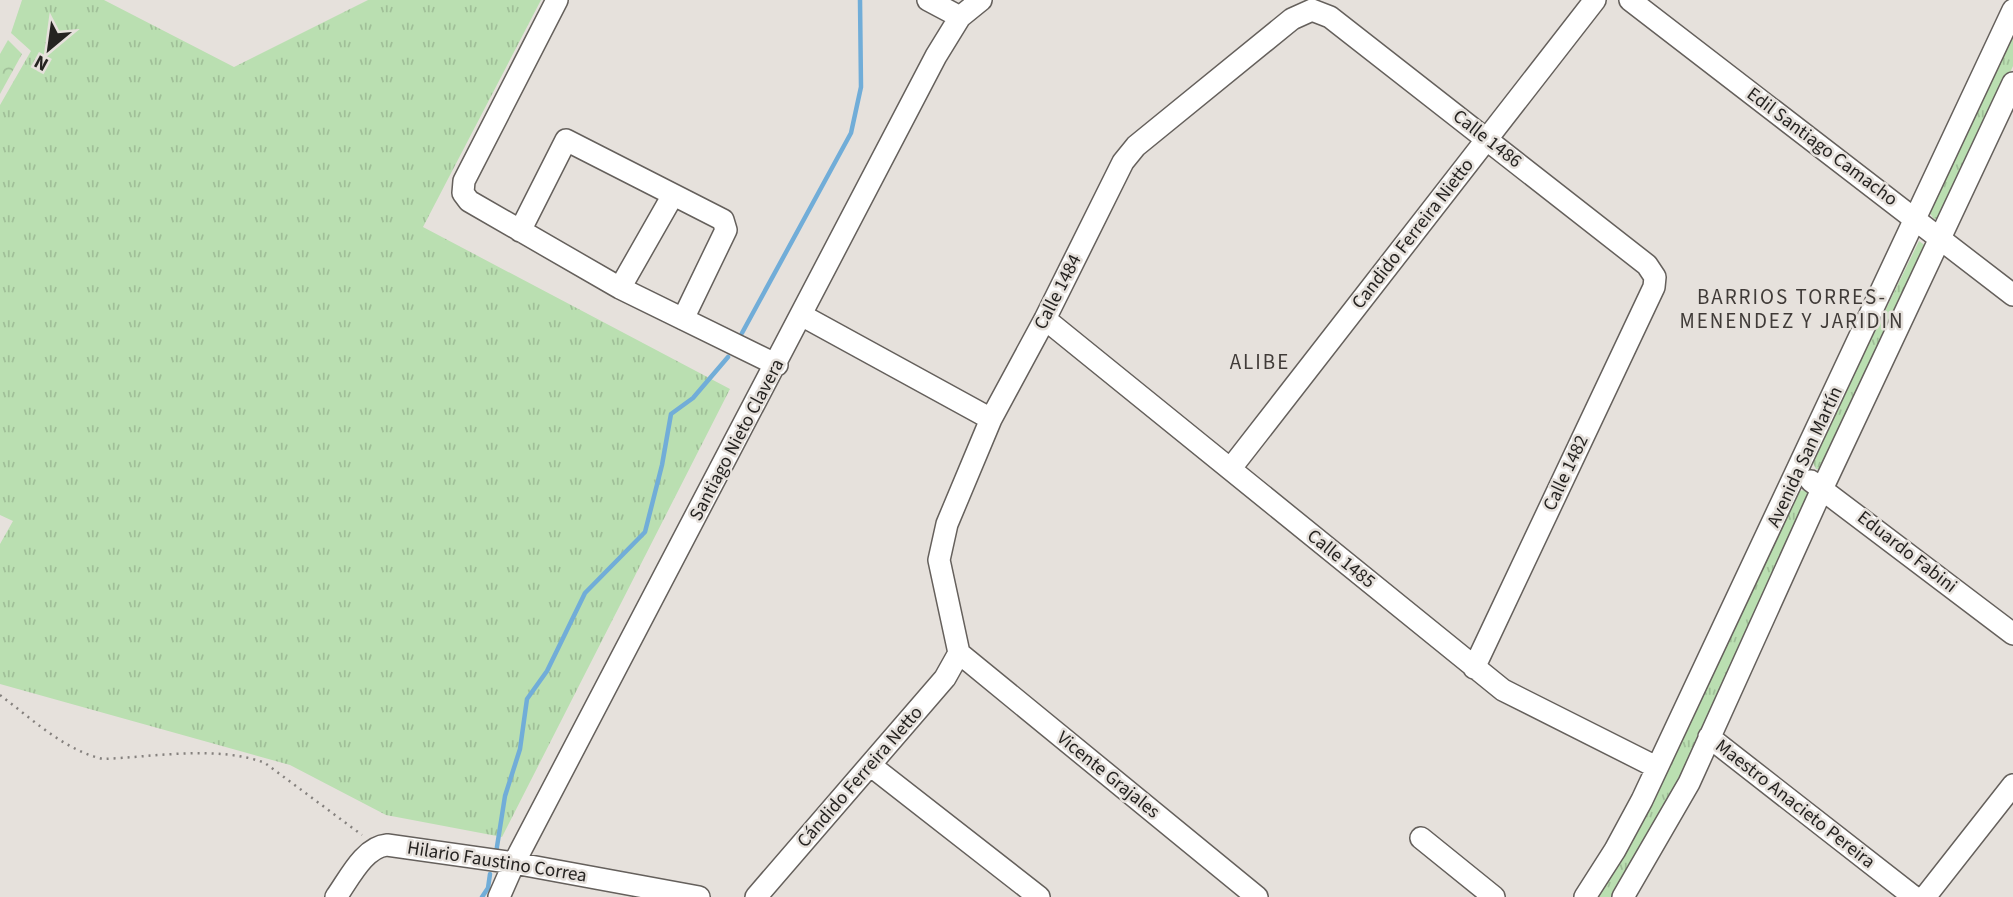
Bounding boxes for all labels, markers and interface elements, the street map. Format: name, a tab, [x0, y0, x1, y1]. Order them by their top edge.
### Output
north arrow	[14, 14, 84, 84]
text: N	[29, 48, 54, 77]
street label: Edil Santiago Camacho	[1741, 81, 1903, 213]
street label: Calle 1486	[1447, 103, 1527, 175]
street label: Candido Ferreira Nietto	[1346, 153, 1480, 315]
street label: Calle 1484	[1028, 250, 1088, 334]
district label: BARRIOS TORRES- MENENDEZ Y JARIDIN	[1679, 282, 1905, 336]
district label: ALIBE	[1230, 347, 1290, 377]
street label: Santiago Nieto Clavera	[683, 354, 791, 526]
street label: Avenida San Martín	[1760, 382, 1850, 532]
street label: Calle 1482	[1537, 431, 1595, 515]
street label: Eduardo Fabini	[1851, 504, 1963, 600]
street label: Calle 1485	[1301, 523, 1381, 595]
street label: Cándido Ferreira Netto	[791, 700, 929, 854]
street label: Vicente Grajales	[1051, 725, 1165, 825]
street label: Maestro Anacieto Pereira	[1709, 733, 1881, 875]
street label: Hilario Faustino Correa	[405, 834, 589, 890]

